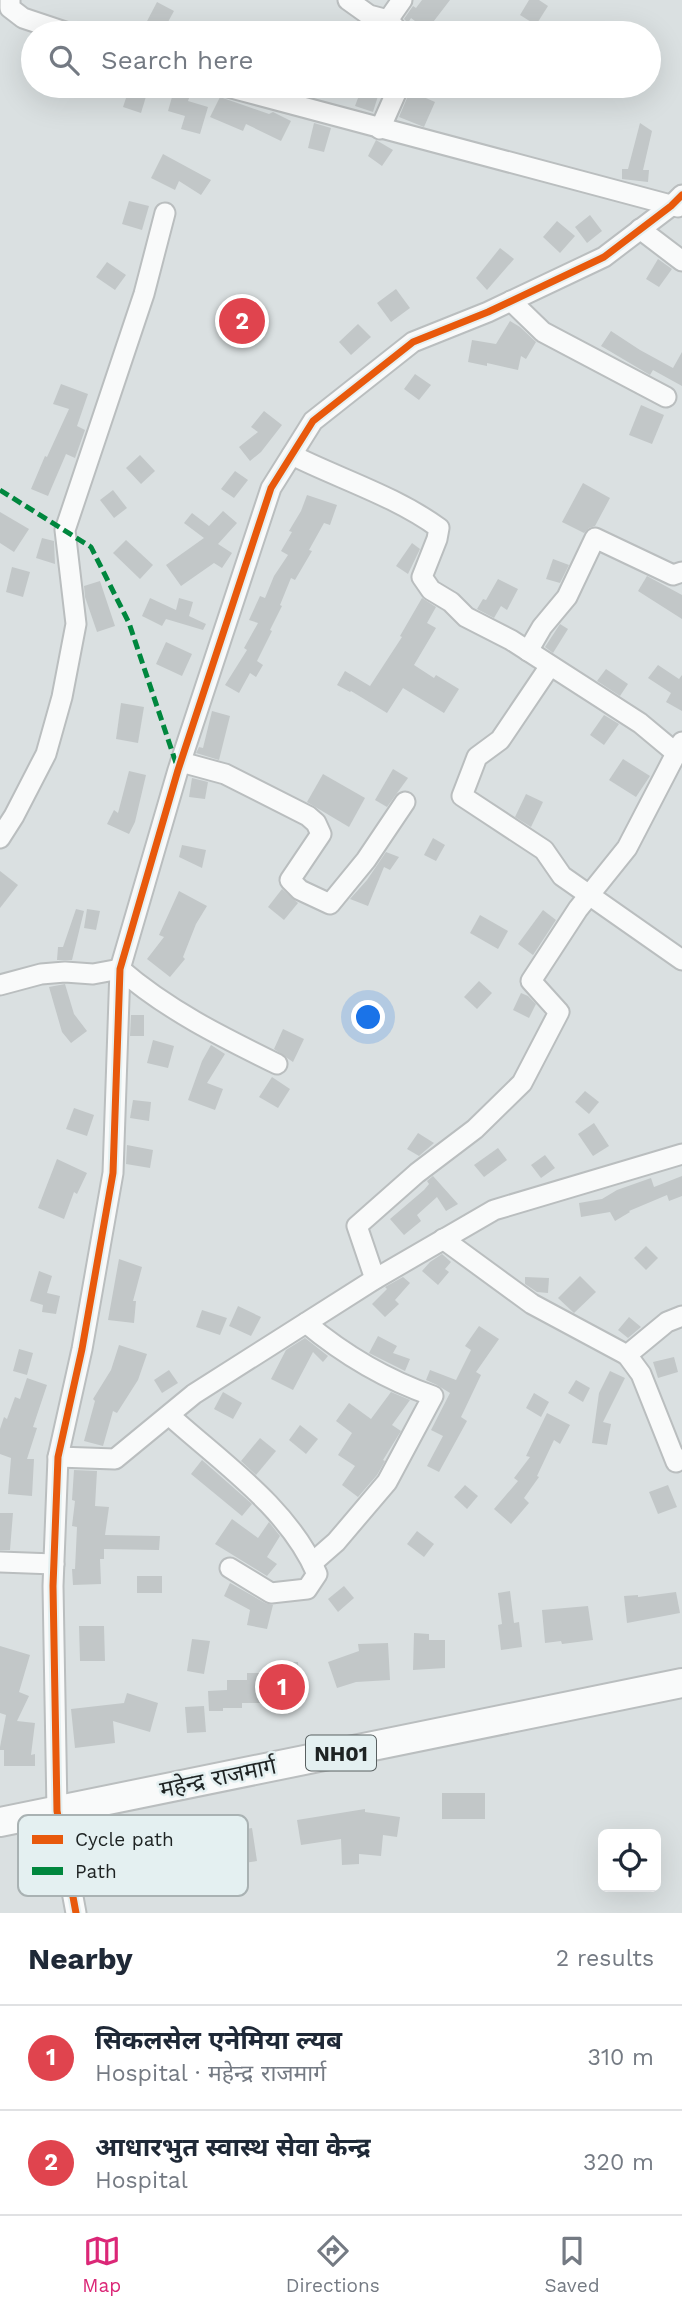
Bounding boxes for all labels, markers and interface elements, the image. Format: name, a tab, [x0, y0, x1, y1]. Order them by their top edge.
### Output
search box	[21, 21, 661, 98]
icon: search	[45, 41, 83, 79]
text: Search here	[101, 45, 253, 75]
pin: 2	[219, 295, 265, 347]
your location	[351, 1000, 385, 1034]
pin: 1	[259, 1661, 305, 1713]
road number: NH01	[306, 1736, 376, 1770]
street label: महेन्द्र राजमार्ग	[157, 1752, 280, 1803]
legend	[18, 1815, 248, 1896]
text: Cycle path	[75, 1828, 174, 1851]
map controls	[598, 1829, 661, 1892]
button: locate	[598, 1829, 661, 1892]
text: Path	[75, 1860, 117, 1883]
text: Nearby	[28, 1941, 133, 1976]
text: 2 results	[556, 1945, 654, 1972]
text: सिकलसेल एनेमिया ल्यब	[95, 2025, 342, 2055]
text: 1	[46, 2044, 56, 2071]
text: 310 m	[588, 2044, 654, 2071]
text: Hospital · महेन्द्र राजमार्ग	[95, 2060, 326, 2087]
text: आधारभुत स्वास्थ सेवा केन्द्र	[95, 2132, 371, 2162]
text: 2	[44, 2149, 58, 2176]
text: 320 m	[583, 2149, 654, 2176]
text: Hospital	[95, 2167, 188, 2194]
tab: Map	[82, 2232, 121, 2297]
tab: Directions	[286, 2232, 380, 2297]
tab: Saved	[544, 2232, 600, 2297]

